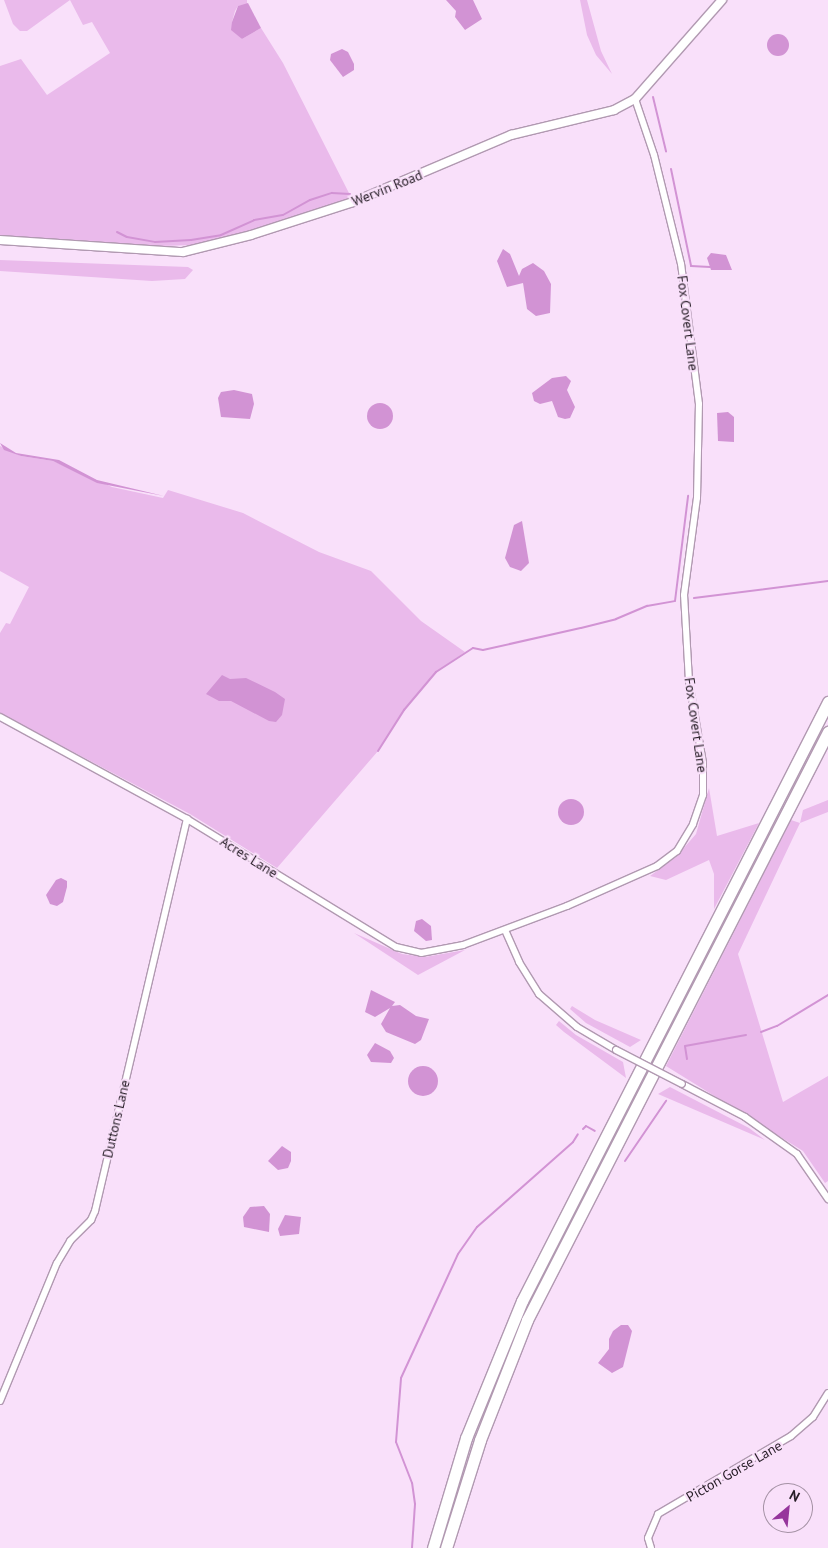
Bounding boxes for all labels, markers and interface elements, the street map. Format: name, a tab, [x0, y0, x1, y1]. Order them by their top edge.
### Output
street label: Wervin Road	[349, 166, 425, 210]
street label: Fox Covert Lane	[674, 274, 702, 372]
street label: Fox Covert Lane	[681, 676, 711, 774]
street label: Acres Lane	[217, 833, 281, 881]
street label: Duttons Lane	[99, 1078, 133, 1160]
street label: Picton Gorse Lane	[683, 1437, 785, 1505]
north arrow	[763, 1483, 813, 1533]
text: N	[786, 1486, 803, 1506]

